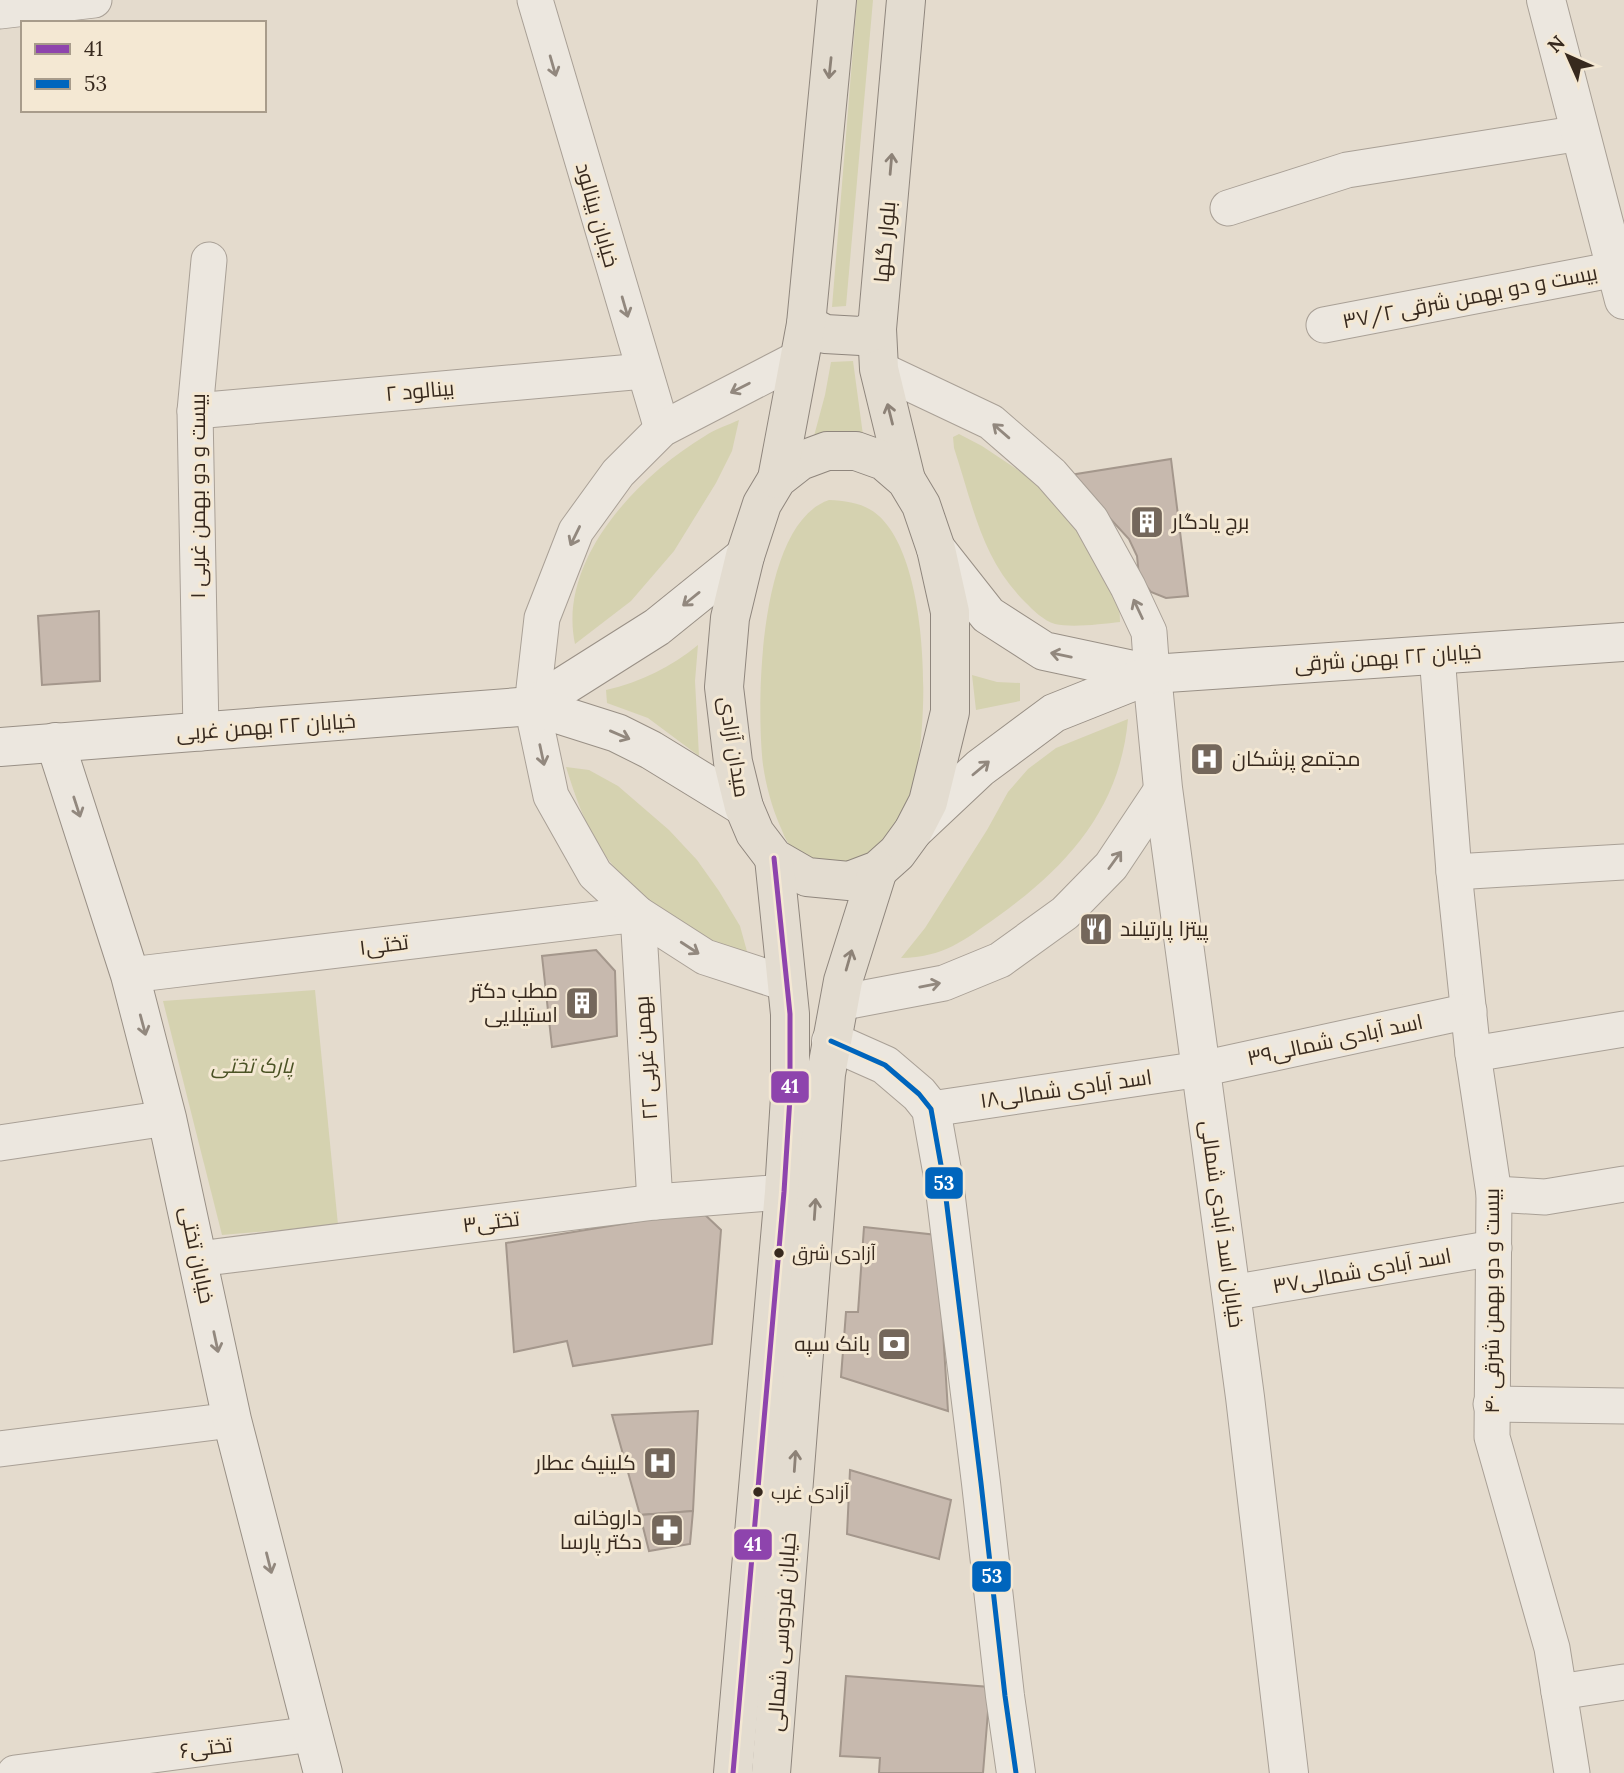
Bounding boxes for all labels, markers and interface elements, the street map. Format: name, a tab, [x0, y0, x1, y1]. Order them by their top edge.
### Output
legend	[21, 21, 266, 112]
north arrow	[1533, 21, 1603, 91]
text: N	[1542, 30, 1570, 58]
text: 41	[84, 35, 103, 62]
one-way arrow	[548, 55, 561, 77]
one-way arrow	[824, 56, 837, 79]
text: 53	[84, 70, 107, 97]
one-way arrow	[885, 153, 898, 176]
street label: خیابان بینالود	[570, 159, 625, 270]
street label: بلوار گلها	[867, 200, 902, 284]
street label: بیست و دو بهمن شرقی ۳۷/۲	[1340, 259, 1600, 334]
one-way arrow	[619, 296, 632, 318]
street label: بینالود ۲	[385, 374, 455, 407]
one-way arrow	[731, 382, 751, 396]
street label: بیست و دو بهمن غربی ۱	[184, 393, 211, 599]
one-way arrow	[883, 403, 896, 426]
one-way arrow	[993, 423, 1011, 439]
building icon: برج یادگار	[1128, 503, 1166, 541]
place label: برج یادگار	[1171, 508, 1249, 536]
one-way arrow	[568, 525, 581, 546]
one-way arrow	[683, 591, 701, 606]
one-way arrow	[1131, 599, 1144, 620]
street label: خیابان ۲۲ بهمن شرقی	[1294, 638, 1482, 678]
one-way arrow	[1050, 647, 1073, 661]
street label: میدان آزادی	[713, 695, 756, 799]
street label: خیابان ۲۲ بهمن غربی	[175, 707, 357, 746]
one-way arrow	[609, 729, 630, 742]
hospital icon: مجتمع پزشکان	[1188, 740, 1226, 778]
one-way arrow	[536, 743, 550, 766]
place label: مجتمع پزشکان	[1232, 745, 1361, 773]
one-way arrow	[972, 760, 990, 776]
one-way arrow	[72, 796, 85, 818]
one-way arrow	[1108, 851, 1122, 870]
restaurant icon: پیتزا پارتیلند	[1077, 910, 1115, 948]
place label: پیتزا پارتیلند	[1120, 915, 1209, 943]
street label: تختی۱	[358, 928, 411, 961]
one-way arrow	[680, 941, 700, 955]
one-way arrow	[844, 950, 857, 972]
place label: مطب دکتر استیلایی	[469, 977, 558, 1028]
one-way arrow	[918, 978, 941, 992]
building icon: مطب دکتر استیلایی	[563, 984, 601, 1022]
street label: ۲۲ بهمن غربی	[628, 995, 663, 1121]
street label: اسد آبادی شمالی۳۹	[1245, 1008, 1425, 1071]
one-way arrow	[137, 1013, 150, 1036]
park label: پارک تختی	[211, 1052, 295, 1080]
street label: اسد آبادی شمالی۱۸	[978, 1063, 1154, 1114]
line badge: 41	[770, 1070, 810, 1104]
text: 41	[781, 1074, 799, 1098]
street label: خیابان اسد آبادی شمالی	[1195, 1119, 1250, 1329]
line badge: 53	[924, 1166, 964, 1200]
text: 53	[934, 1171, 954, 1195]
street label: بیست و دو بهمن شرقی ۴۰	[1478, 1188, 1505, 1414]
one-way arrow	[809, 1199, 822, 1221]
street label: خیابان تختی	[174, 1204, 221, 1306]
street label: تختی۳	[461, 1205, 521, 1238]
place label: آزادی شرق	[792, 1241, 876, 1266]
street label: اسد آبادی شمالی۳۷	[1270, 1241, 1453, 1300]
marker: آزادی شرق	[772, 1246, 786, 1260]
bank icon: بانک سپه	[875, 1325, 913, 1363]
one-way arrow	[209, 1330, 223, 1353]
place label: بانک سپه	[794, 1330, 870, 1357]
hospital icon: کلینیک عطار	[641, 1444, 679, 1482]
place label: کلینیک عطار	[534, 1449, 636, 1476]
one-way arrow	[789, 1449, 802, 1472]
place label: آزادی غرب	[771, 1480, 849, 1504]
marker: آزادی غرب	[751, 1485, 765, 1499]
place label: داروخانه دکتر پارسا	[560, 1504, 642, 1556]
pharmacy icon: داروخانه دکتر پارسا	[648, 1511, 686, 1549]
line badge: 41	[733, 1528, 773, 1561]
text: 41	[744, 1532, 762, 1556]
street label: خیابان فردوسی شمالی	[761, 1532, 802, 1732]
one-way arrow	[263, 1551, 276, 1574]
line badge: 53	[971, 1560, 1012, 1593]
text: 53	[982, 1564, 1002, 1588]
street label: تختی۶	[178, 1731, 234, 1764]

